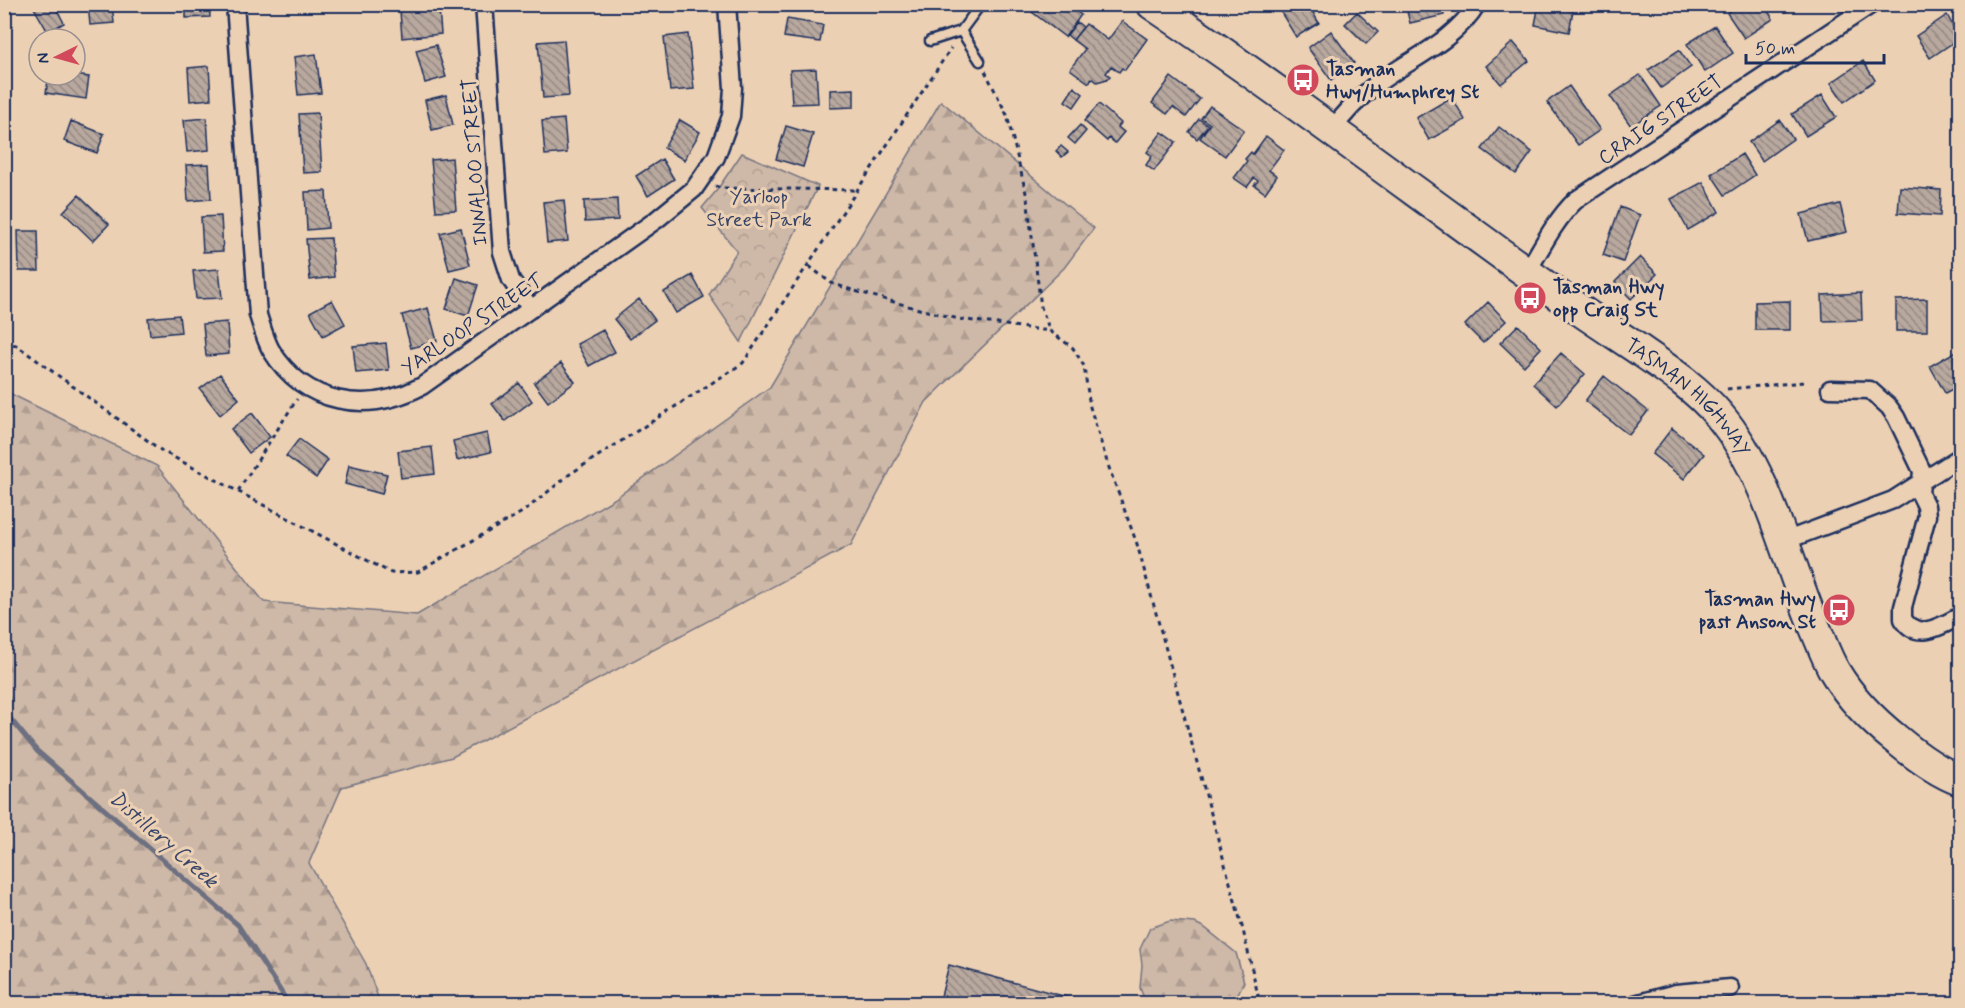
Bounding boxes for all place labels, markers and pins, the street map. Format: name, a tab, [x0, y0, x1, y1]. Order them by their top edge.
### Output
place label: Tasman Hwy/Humphrey St	[1326, 56, 1480, 106]
bus stop icon: Tasman Hwy/Humphrey St	[1285, 62, 1321, 98]
place label: Tasman Hwy opp Craig St	[1553, 274, 1665, 326]
bus stop icon: Tasman Hwy opp Craig St	[1512, 280, 1548, 316]
place label: Tasman Hwy past Anson St	[1699, 586, 1817, 636]
bus stop icon: Tasman Hwy past Anson St	[1821, 592, 1857, 628]

